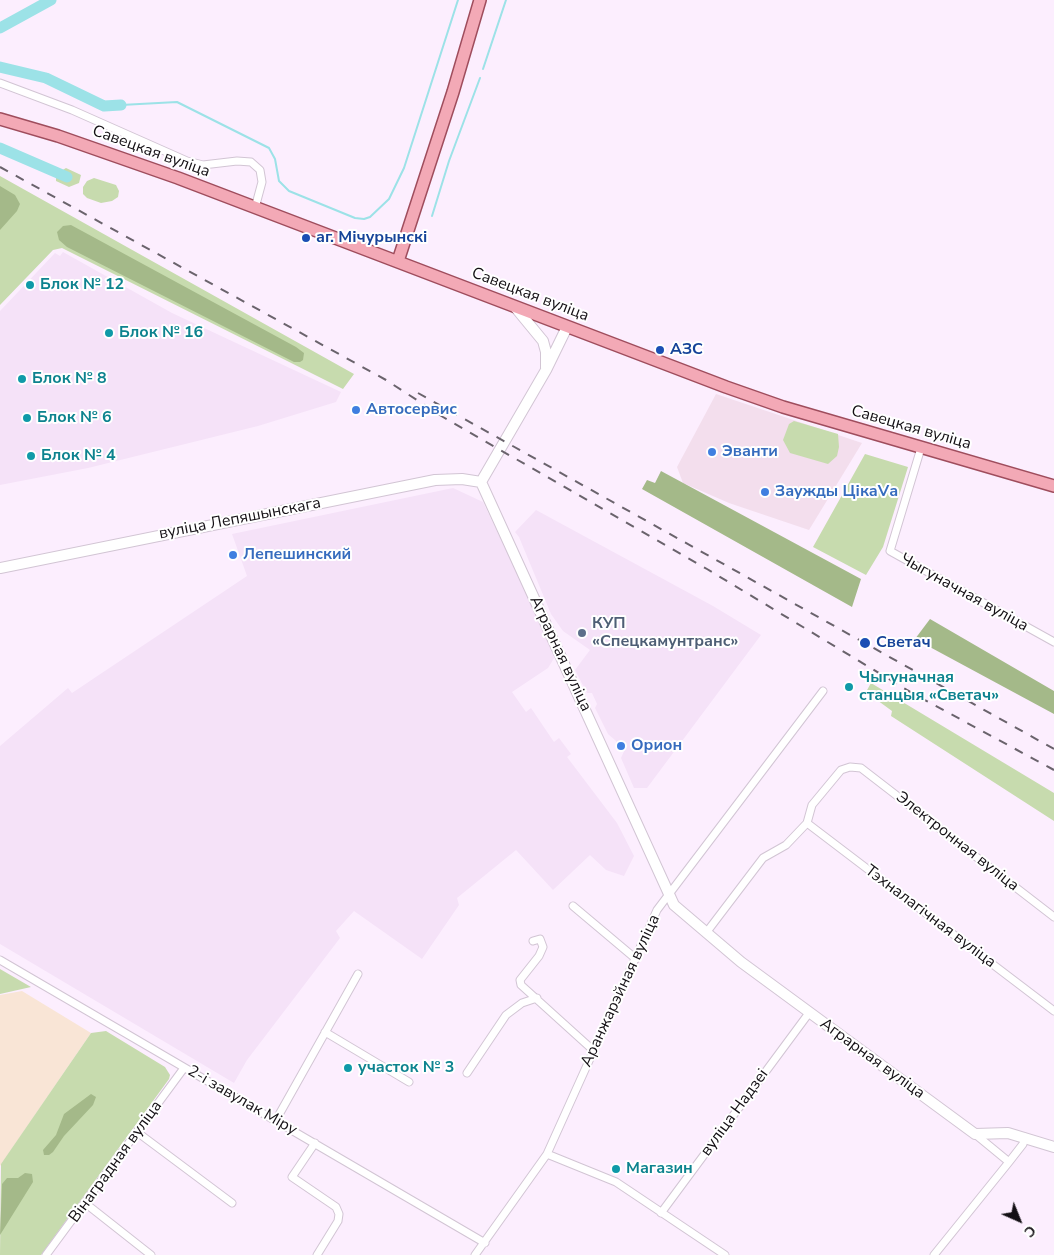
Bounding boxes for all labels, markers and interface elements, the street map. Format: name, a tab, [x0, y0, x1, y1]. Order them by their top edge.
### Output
street label: Савецкая вуліца	[90, 122, 212, 182]
place label: аг. Мічурынскі	[316, 228, 427, 248]
marker: аг. Мічурынскі	[300, 232, 312, 244]
street label: Савецкая вуліца	[469, 264, 591, 326]
place label: Блок № 12	[40, 275, 124, 295]
marker: Блок № 12	[24, 279, 36, 291]
place label: Блок № 16	[119, 323, 203, 343]
marker: Блок № 16	[103, 327, 115, 339]
place label: АЗС	[670, 340, 703, 360]
marker: АЗС	[654, 344, 666, 356]
place label: Блок № 8	[32, 369, 107, 389]
marker: Блок № 8	[16, 373, 28, 385]
place label: Автосервис	[366, 400, 457, 420]
street label: Савецкая вуліца	[849, 402, 973, 454]
marker: Автосервис	[350, 404, 362, 416]
place label: Блок № 6	[37, 408, 112, 428]
marker: Блок № 6	[21, 412, 33, 424]
place label: Эванти	[722, 442, 778, 462]
place label: Блок № 4	[41, 446, 116, 466]
marker: Эванти	[706, 446, 718, 458]
marker: Блок № 4	[25, 450, 37, 462]
place label: Заужды ЦікаVа	[775, 482, 898, 502]
marker: Заужды ЦікаVа	[759, 486, 771, 498]
street label: вуліца Лепяшынскага	[157, 494, 323, 544]
place label: Лепешинский	[243, 545, 351, 565]
marker: Лепешинский	[227, 549, 239, 561]
street label: Чыгуначная вуліца	[897, 550, 1031, 636]
street label: Аграрная вуліца	[525, 593, 595, 715]
place label: КУП «Спецкамунтранс»	[592, 614, 738, 652]
marker: КУП «Спецкамунтранс»	[576, 627, 588, 639]
place label: Светач	[876, 633, 931, 653]
marker: Светач	[858, 636, 872, 650]
place label: Чыгуначная станцыя «Светач»	[859, 668, 999, 706]
marker: Чыгуначная станцыя «Светач»	[843, 681, 855, 693]
place label: Орион	[631, 736, 682, 756]
marker: Орион	[615, 740, 627, 752]
street label: Электронная вуліца	[892, 788, 1022, 896]
street label: Тэхналагічная вуліца	[861, 861, 999, 973]
street label: Аранжарэйная вуліца	[577, 912, 665, 1070]
street label: Аграрная вуліца	[816, 1015, 928, 1103]
place label: участок № 3	[358, 1058, 454, 1078]
street label: 2-і завулак Міру	[184, 1062, 300, 1140]
marker: участок № 3	[342, 1062, 354, 1074]
street label: вуліца Надзеі	[697, 1066, 773, 1160]
street label: Вінаградная вуліца	[65, 1097, 167, 1227]
place label: Магазин	[626, 1159, 693, 1179]
marker: Магазин	[610, 1163, 622, 1175]
north arrow	[994, 1195, 1044, 1245]
text: С	[1020, 1221, 1040, 1241]

